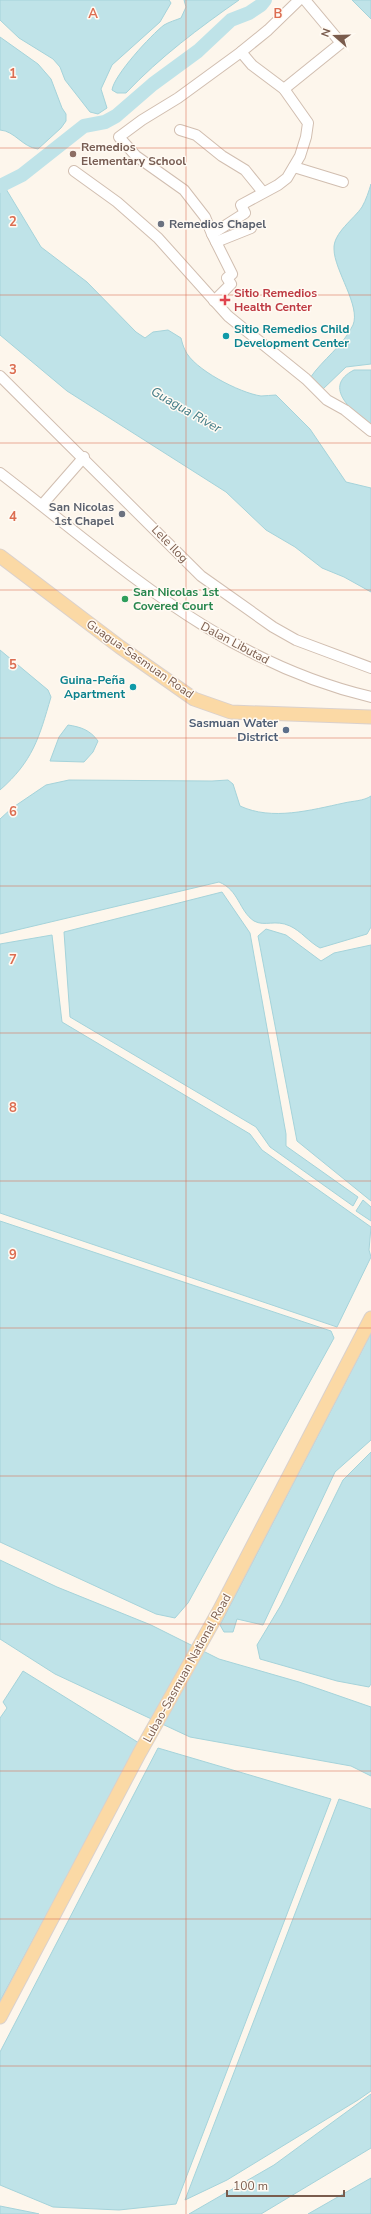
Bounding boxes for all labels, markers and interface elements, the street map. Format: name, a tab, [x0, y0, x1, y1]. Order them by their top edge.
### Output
text: A	[88, 5, 98, 23]
text: B	[274, 5, 283, 23]
north arrow	[315, 16, 355, 56]
text: N	[318, 26, 335, 39]
text: 1	[9, 65, 17, 83]
place label: Remedios Elementary School	[81, 139, 186, 169]
marker: Remedios Elementary School	[68, 149, 78, 159]
text: 2	[9, 213, 17, 231]
place label: Remedios Chapel	[169, 216, 266, 232]
marker: Remedios Chapel	[156, 219, 166, 229]
place label: Sitio Remedios Health Center	[234, 285, 317, 315]
marker: Sitio Remedios Health Center	[219, 294, 231, 306]
place label: Sitio Remedios Child Development Center	[234, 321, 350, 351]
marker: Sitio Remedios Child Development Center	[221, 331, 231, 341]
text: 3	[9, 361, 17, 379]
water label: Guagua River	[147, 383, 225, 438]
place label: San Nicolas 1st Chapel	[49, 499, 114, 529]
text: 4	[9, 508, 17, 526]
marker: San Nicolas 1st Chapel	[117, 509, 127, 519]
street label: Lele Ilog	[148, 522, 192, 566]
place label: San Nicolas 1st Covered Court	[133, 584, 219, 614]
marker: San Nicolas 1st Covered Court	[120, 594, 130, 604]
street label: Guagua-Sasmuan Road	[83, 616, 197, 702]
street label: Dalan Libutad	[198, 618, 272, 668]
text: 5	[9, 656, 17, 674]
place label: Guina-Peña Apartment	[60, 672, 125, 702]
marker: Guina-Peña Apartment	[128, 682, 138, 692]
place label: Sasmuan Water District	[189, 715, 278, 745]
marker: Sasmuan Water District	[281, 725, 291, 735]
text: 6	[9, 803, 17, 821]
text: 7	[9, 951, 17, 969]
text: 8	[9, 1099, 17, 1117]
text: 9	[9, 1246, 17, 1264]
street label: Lubao-Sasmuan National Road	[139, 1591, 235, 1745]
scale bar	[227, 2172, 344, 2198]
text: 100 m	[233, 2178, 268, 2194]

